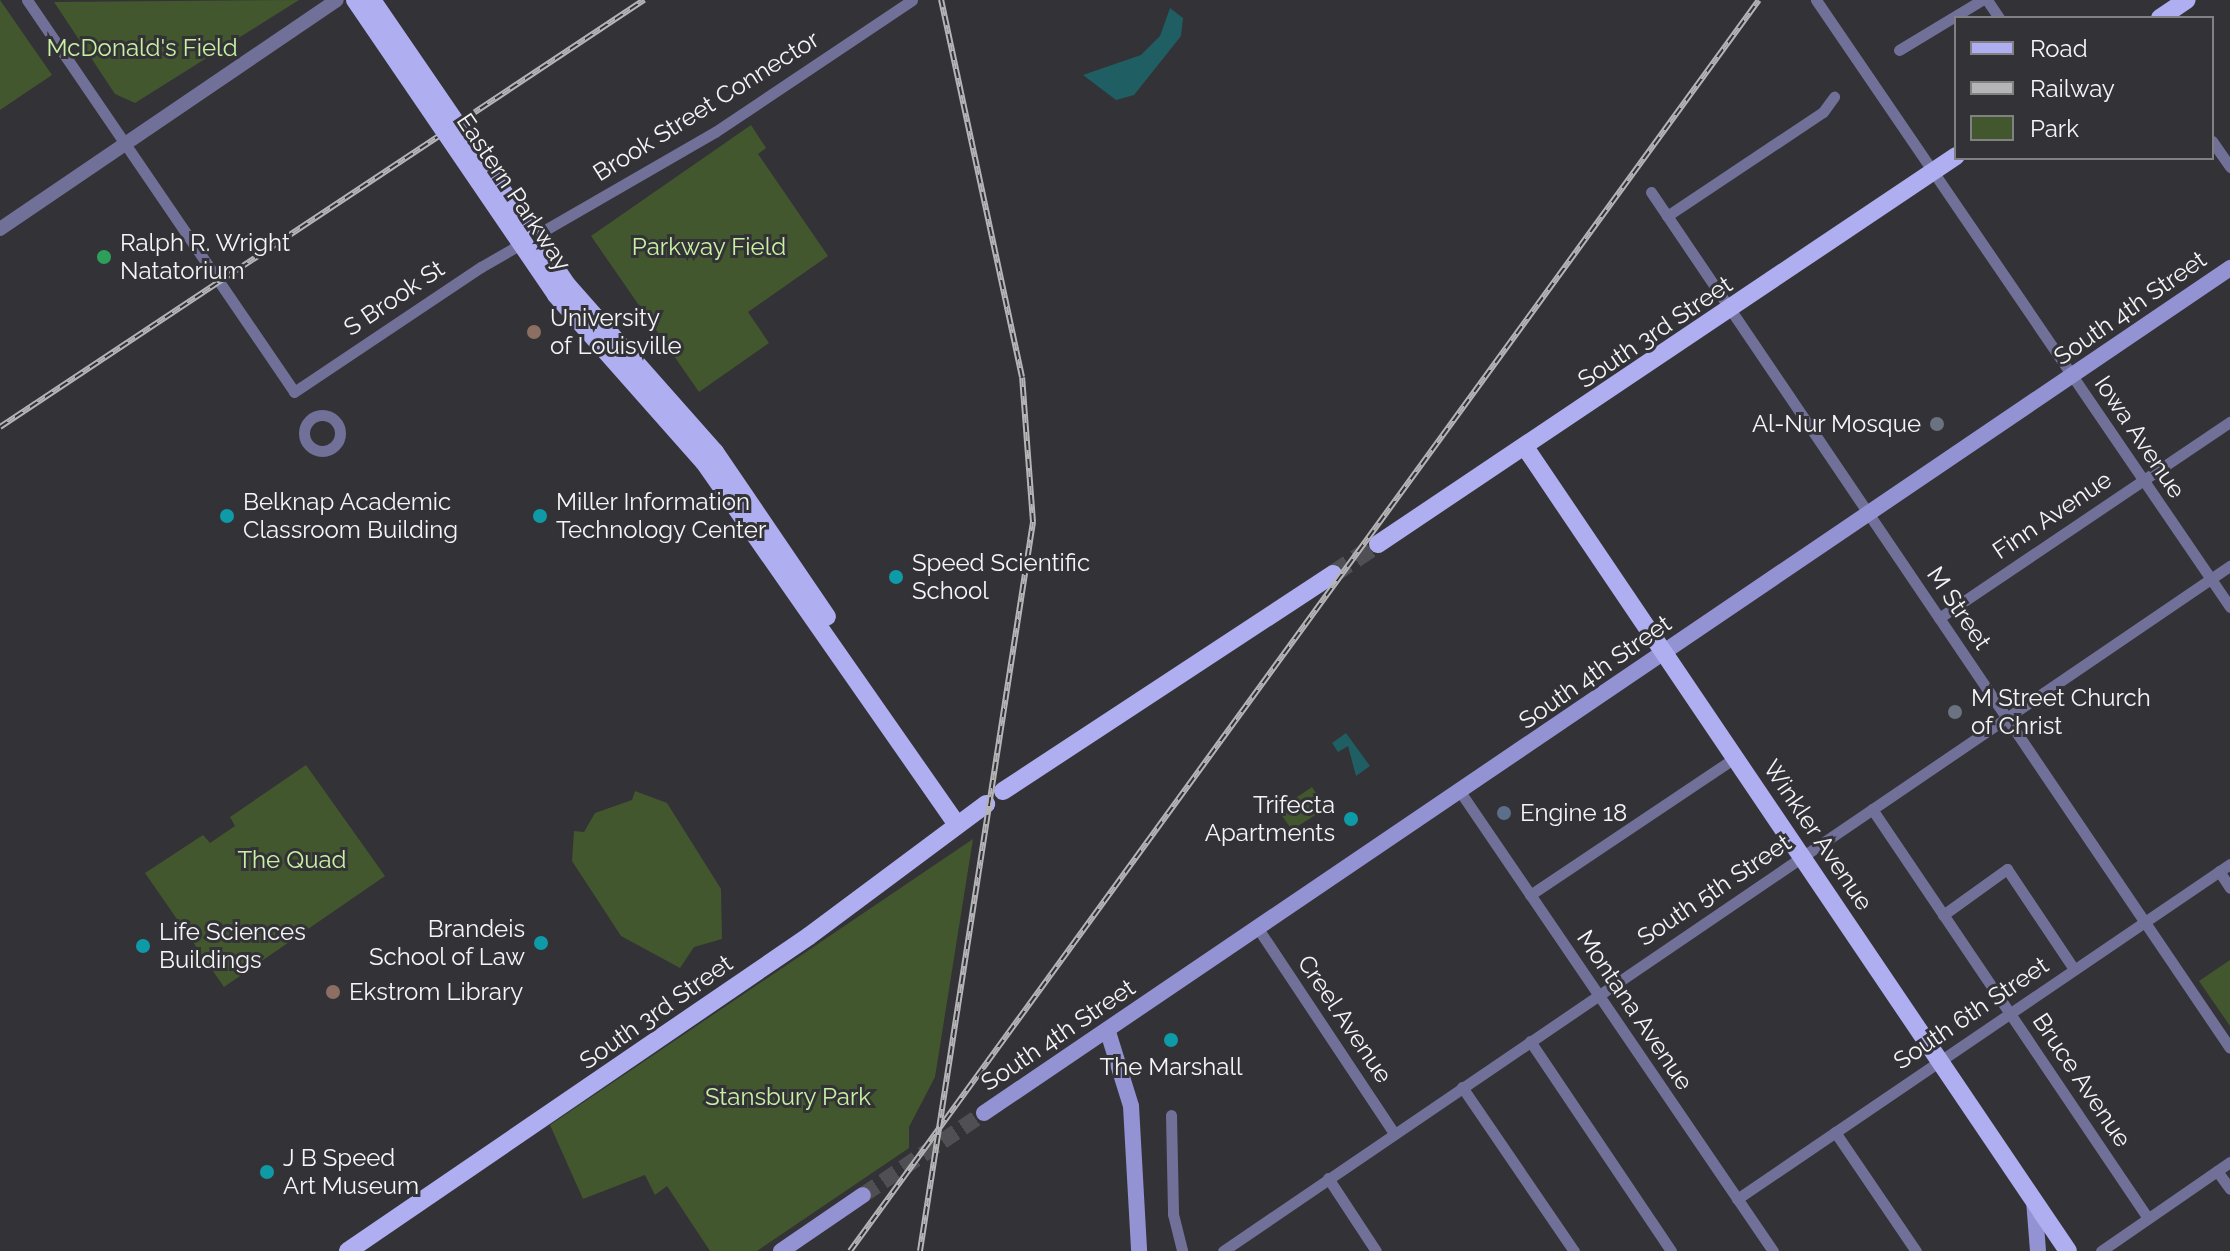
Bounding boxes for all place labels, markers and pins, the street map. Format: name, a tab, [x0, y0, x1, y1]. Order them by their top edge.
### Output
place label: Ralph R. Wright Natatorium	[120, 229, 291, 285]
marker: Ralph R. Wright Natatorium	[95, 248, 113, 266]
place label: University of Louisville	[550, 304, 682, 360]
marker: University of Louisville	[525, 323, 543, 341]
place label: Al-Nur Mosque	[1751, 410, 1921, 438]
marker: Al-Nur Mosque	[1928, 415, 1946, 433]
place label: Belknap Academic Classroom Building	[243, 488, 458, 544]
place label: Miller Information Technology Center	[556, 488, 767, 544]
marker: Belknap Academic Classroom Building	[218, 507, 236, 525]
marker: Miller Information Technology Center	[531, 507, 549, 525]
place label: Speed Scientific School	[912, 549, 1090, 605]
marker: Speed Scientific School	[887, 568, 905, 586]
place label: M Street Church of Christ	[1971, 684, 2151, 740]
marker: M Street Church of Christ	[1946, 703, 1964, 721]
place label: Trifecta Apartments	[1205, 791, 1335, 847]
place label: Engine 18	[1520, 799, 1627, 827]
marker: Engine 18	[1495, 804, 1513, 822]
marker: Trifecta Apartments	[1342, 810, 1360, 828]
place label: Brandeis School of Law	[368, 915, 525, 971]
place label: Life Sciences Buildings	[159, 918, 306, 974]
marker: Brandeis School of Law	[532, 934, 550, 952]
marker: Life Sciences Buildings	[134, 937, 152, 955]
place label: Ekstrom Library	[349, 978, 523, 1006]
marker: Ekstrom Library	[324, 983, 342, 1001]
marker: The Marshall	[1162, 1031, 1180, 1049]
place label: The Marshall	[1100, 1053, 1242, 1081]
place label: J B Speed Art Museum	[283, 1144, 419, 1200]
marker: J B Speed Art Museum	[258, 1163, 276, 1181]

